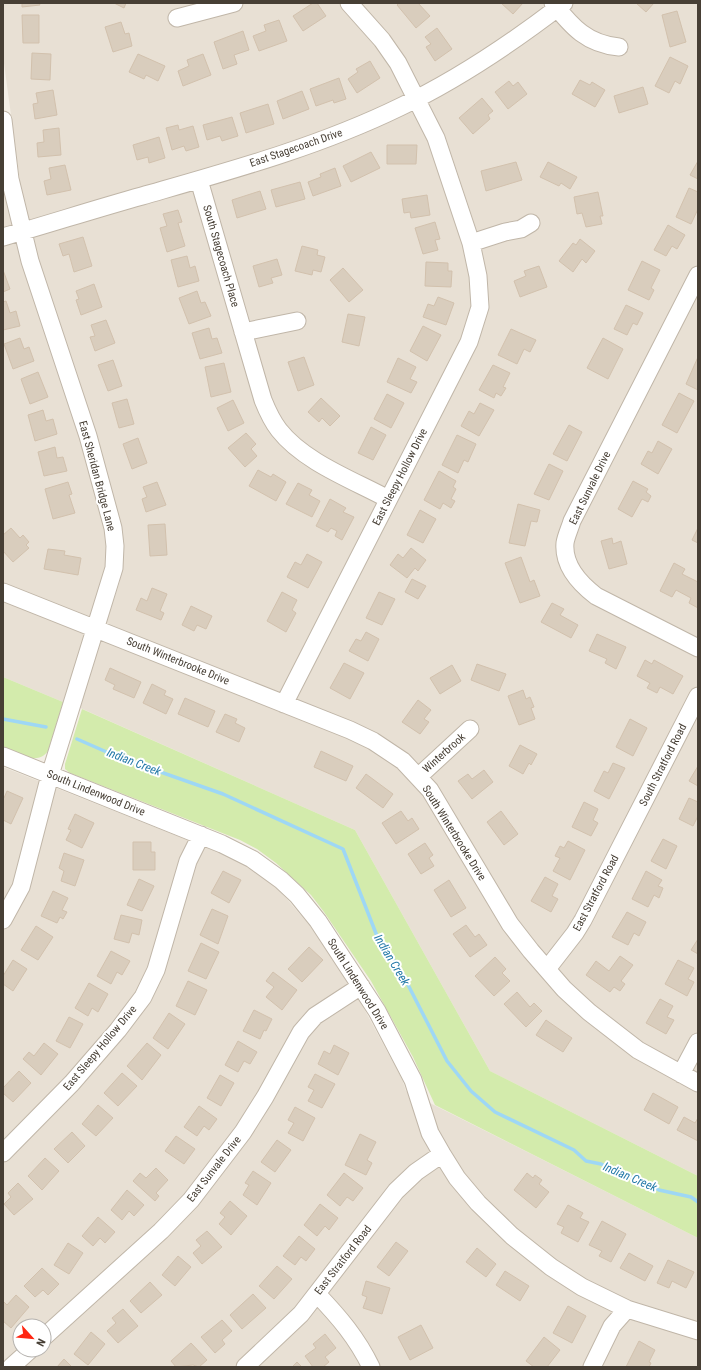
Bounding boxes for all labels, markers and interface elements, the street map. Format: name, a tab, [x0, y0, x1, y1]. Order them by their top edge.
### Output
street label: East Stagecoach Drive	[248, 126, 344, 170]
street label: South Stagecoach Place	[200, 204, 242, 308]
street label: East Sheridan Bridge Lane	[76, 419, 118, 533]
street label: East Sleepy Hollow Drive	[370, 426, 430, 528]
street label: East Sunvale Drive	[567, 449, 613, 527]
street label: South Winterbrooke Drive	[125, 634, 231, 688]
street label: South Stratford Road	[637, 722, 689, 808]
street label: Winterbrook	[420, 731, 468, 775]
water label: Indian Creek	[105, 745, 164, 779]
street label: South Lindenwood Drive	[45, 767, 147, 819]
street label: South Winterbrooke Drive	[419, 783, 489, 883]
street label: East Stratford Road	[570, 853, 622, 933]
water label: Indian Creek	[371, 932, 413, 989]
street label: South Lindenwood Drive	[325, 936, 391, 1032]
street label: East Sleepy Hollow Drive	[61, 1003, 139, 1093]
street label: East Sunvale Drive	[184, 1134, 244, 1204]
water label: Indian Creek	[601, 1159, 660, 1195]
street label: East Stratford Road	[312, 1223, 374, 1297]
north arrow	[12, 1318, 52, 1358]
text: N	[33, 1336, 48, 1348]

